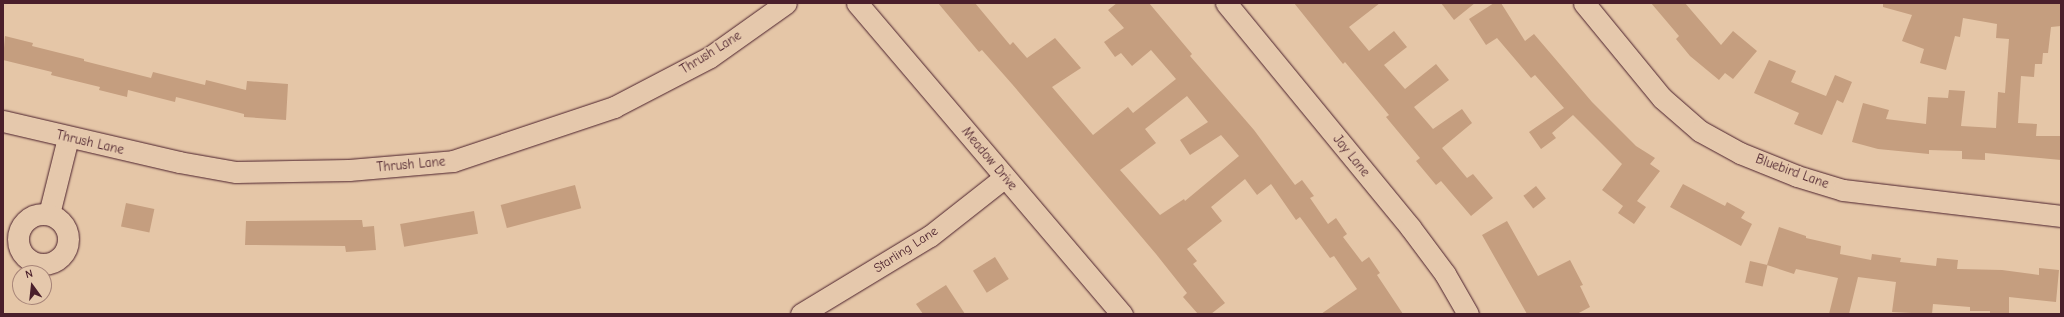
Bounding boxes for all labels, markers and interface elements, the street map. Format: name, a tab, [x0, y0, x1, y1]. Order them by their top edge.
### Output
street label: Thrush Lane	[678, 28, 744, 78]
street label: Meadow Drive	[958, 124, 1020, 194]
street label: Thrush Lane	[55, 128, 125, 158]
street label: Jay Lane	[1329, 132, 1373, 180]
street label: Bluebird Lane	[1753, 152, 1831, 192]
street label: Thrush Lane	[376, 154, 446, 176]
street label: Starling Lane	[871, 223, 941, 277]
north arrow	[12, 265, 52, 305]
text: N	[24, 267, 34, 281]

